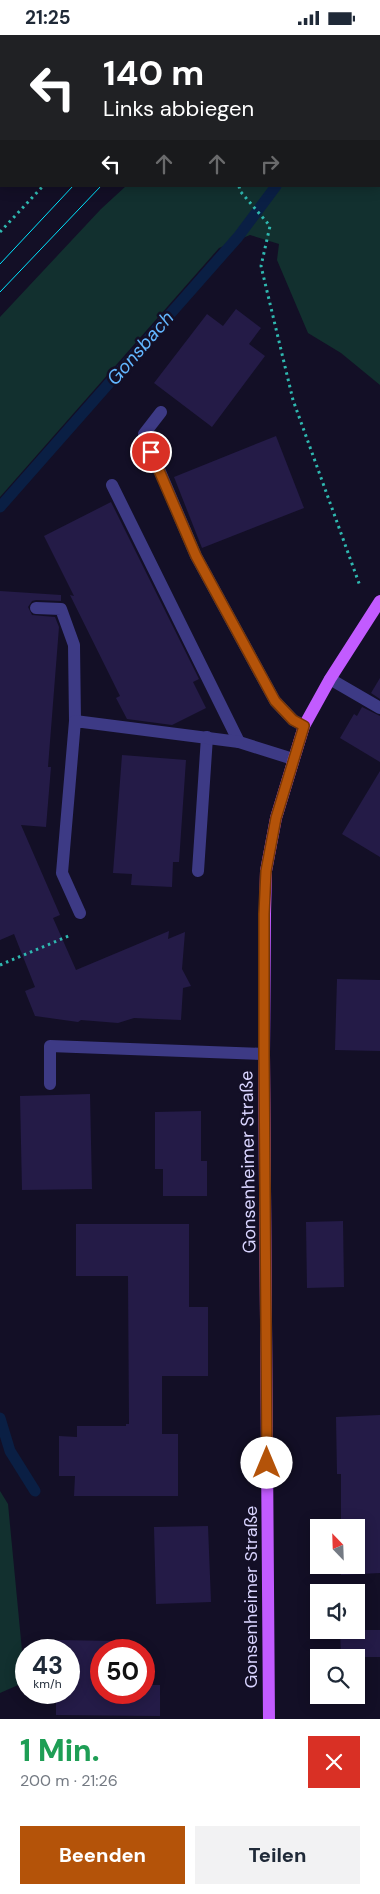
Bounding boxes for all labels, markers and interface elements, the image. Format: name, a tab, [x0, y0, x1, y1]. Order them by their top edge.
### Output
text: 21:25	[25, 5, 71, 30]
text: 140 m	[103, 50, 204, 96]
icon: left	[20, 55, 85, 120]
text: Links abbiegen	[103, 94, 254, 123]
icon: left	[97, 150, 125, 178]
icon: ahead	[150, 150, 178, 178]
icon: ahead	[203, 150, 231, 178]
icon: right	[256, 150, 284, 178]
water label: Gonsbach	[101, 306, 179, 390]
pin	[130, 431, 172, 473]
icon: arrive	[137, 438, 165, 466]
street label: Gonsenheimer Straße	[234, 1070, 262, 1254]
position arrow	[240, 1436, 292, 1488]
street label: Gonsenheimer Straße	[239, 1506, 263, 1688]
north arrow	[310, 1519, 365, 1574]
map controls	[310, 1519, 365, 1704]
button: sound	[310, 1584, 365, 1639]
speed limit sign: 50	[90, 1639, 155, 1704]
text: 43	[32, 1649, 63, 1682]
button: search	[310, 1649, 365, 1704]
text: km/h	[33, 1676, 62, 1692]
text: 1 Min.	[20, 1731, 99, 1770]
button: close	[308, 1736, 360, 1788]
text: 200 m · 21:26	[20, 1770, 118, 1791]
button: Beenden	[20, 1826, 185, 1884]
button: Teilen	[195, 1826, 360, 1884]

